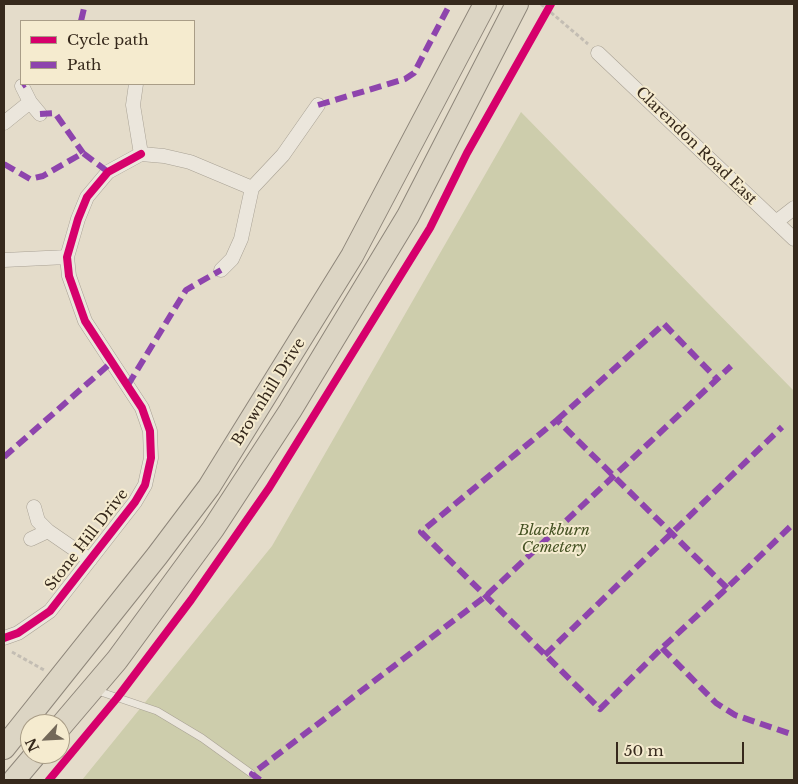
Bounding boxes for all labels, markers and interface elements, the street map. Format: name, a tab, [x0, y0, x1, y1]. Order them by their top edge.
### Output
legend	[20, 20, 195, 85]
text: Cycle path	[67, 30, 149, 49]
text: Path	[67, 55, 101, 74]
street label: Clarendon Road East	[632, 83, 760, 209]
street label: Brownhill Drive	[229, 335, 309, 449]
street label: Stone Hill Drive	[42, 486, 132, 594]
park label: Blackburn Cemetery	[518, 522, 590, 557]
north arrow	[20, 714, 70, 764]
scale bar	[618, 732, 746, 764]
text: N	[21, 735, 43, 755]
text: 50 m	[624, 741, 664, 760]

